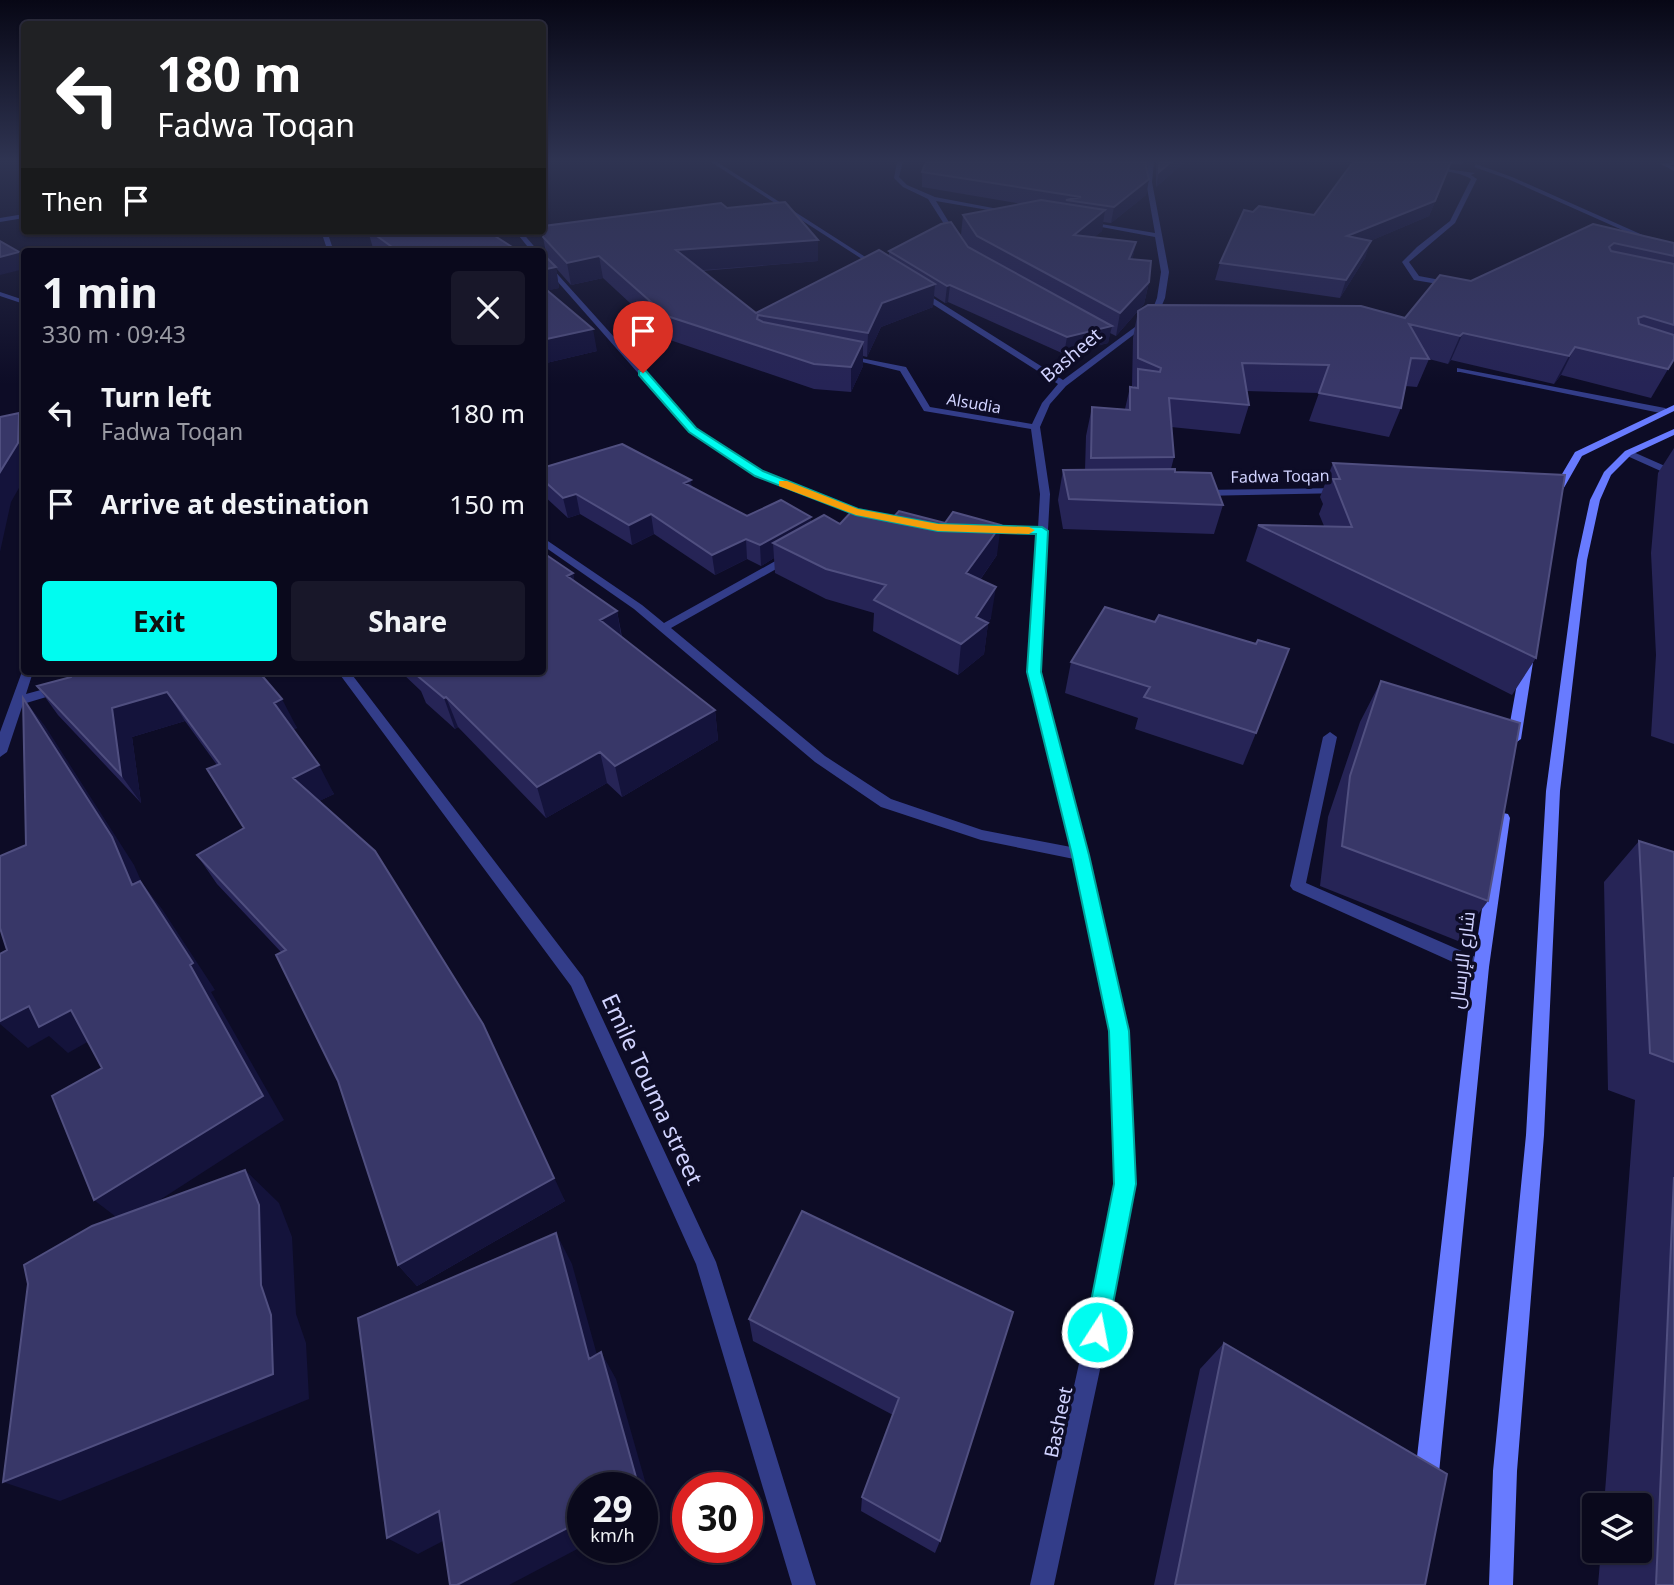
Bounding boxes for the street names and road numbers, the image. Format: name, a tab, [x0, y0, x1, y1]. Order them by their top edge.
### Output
street label: Basheet	[1035, 322, 1107, 388]
street label: Alsudia	[945, 387, 1003, 419]
street label: Fadwa Toqan	[1230, 464, 1330, 488]
street label: شارع الإرسال	[1443, 910, 1482, 1010]
street label: Emile Touma street	[595, 988, 711, 1190]
street label: Basheet	[1038, 1384, 1078, 1460]

